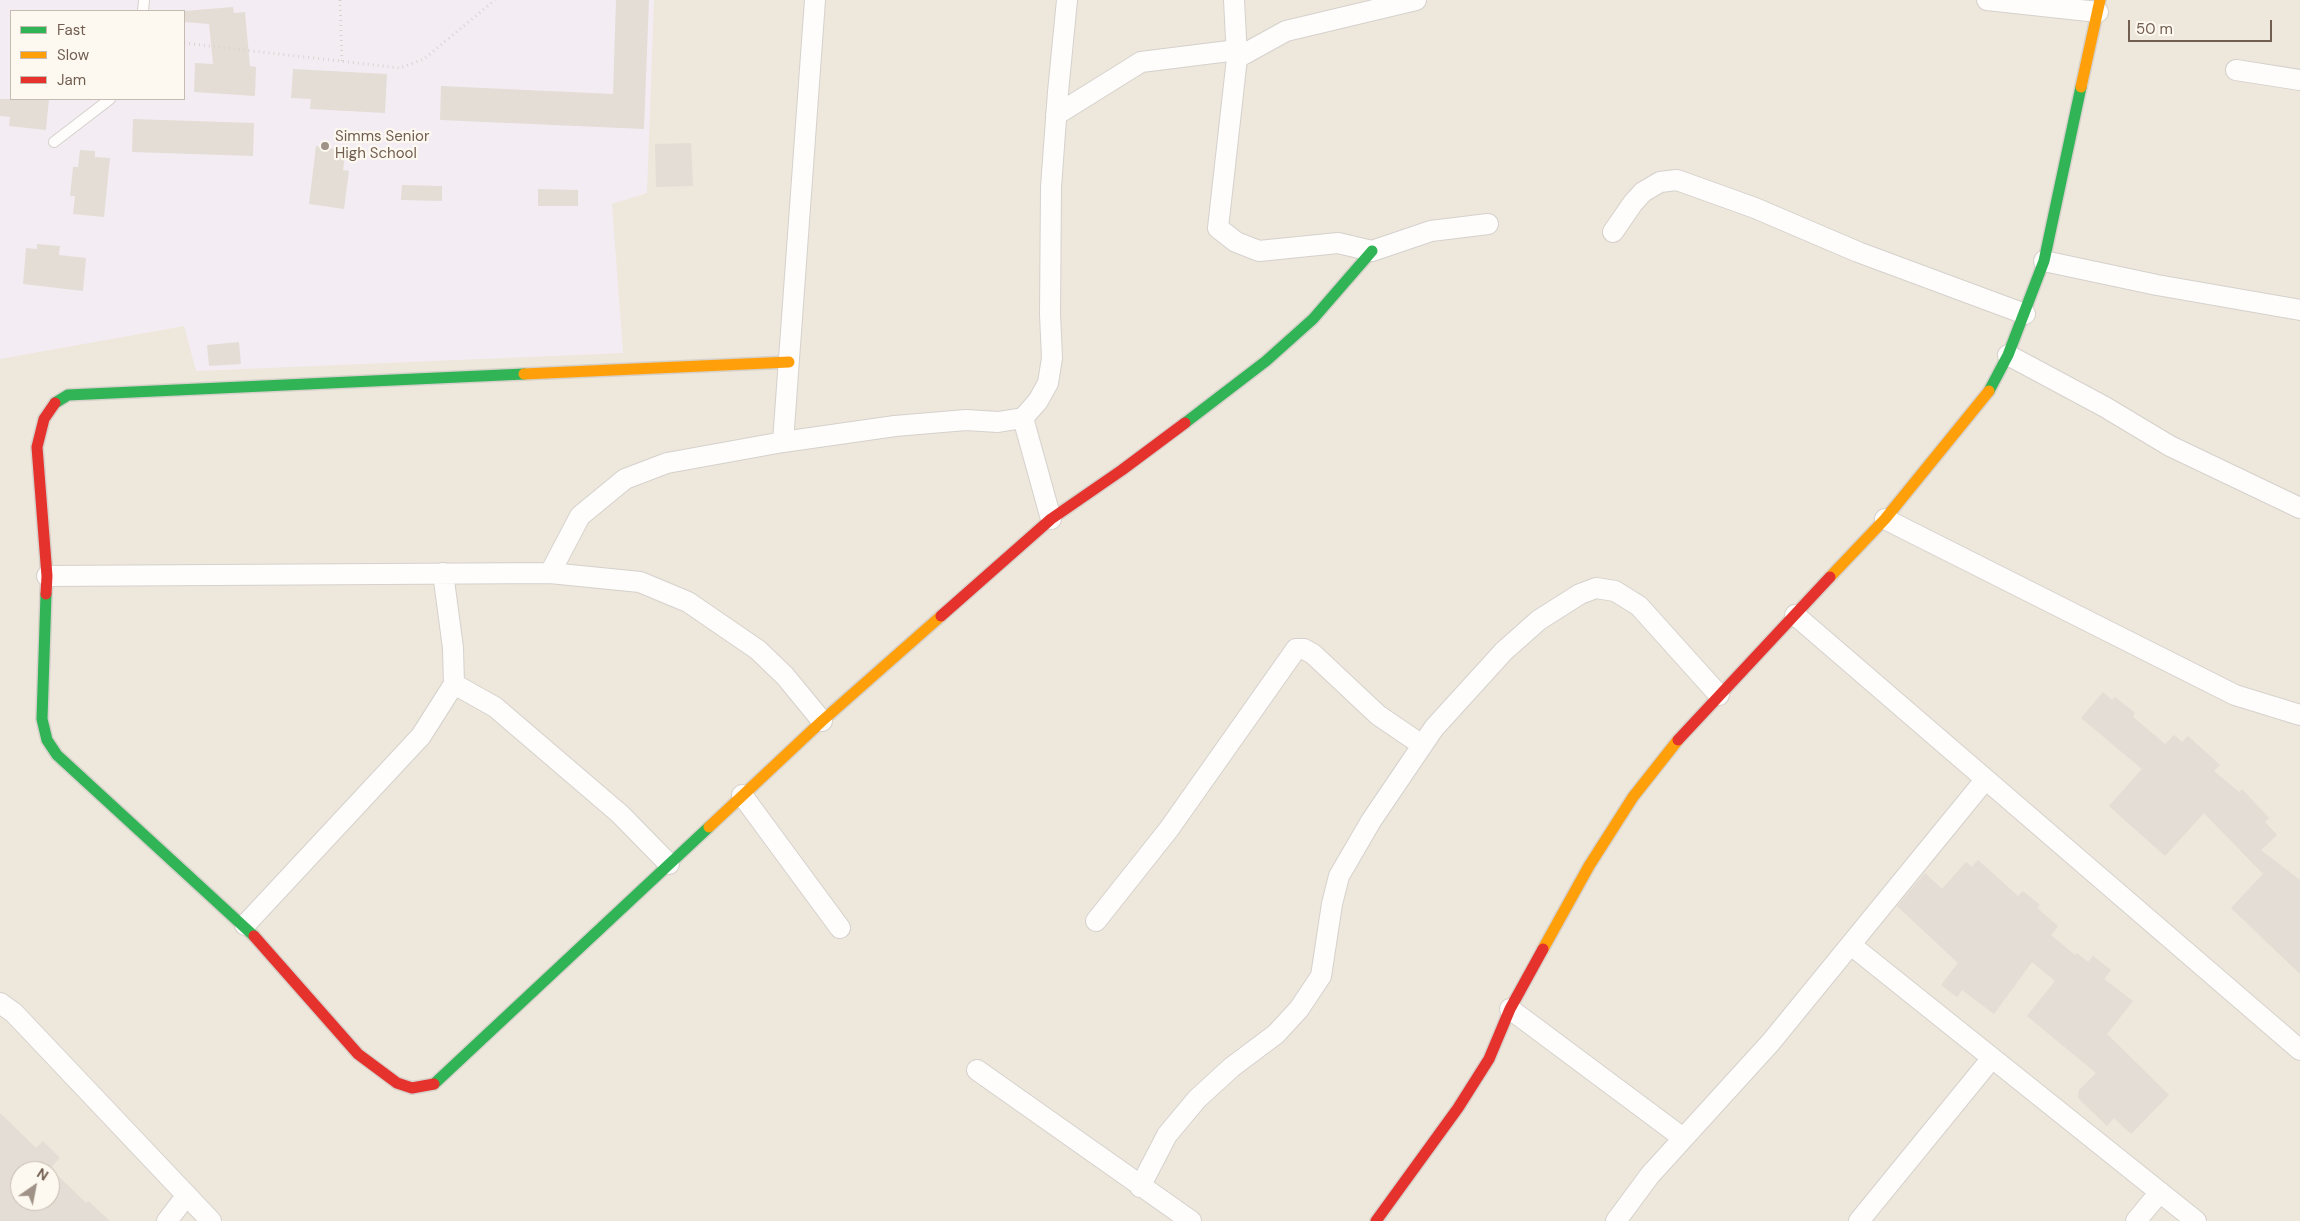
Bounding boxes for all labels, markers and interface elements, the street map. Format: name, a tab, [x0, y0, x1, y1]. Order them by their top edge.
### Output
legend	[10, 10, 185, 100]
scale bar	[2130, 10, 2274, 42]
text: 50 m	[2136, 19, 2173, 39]
text: Fast	[57, 20, 86, 40]
text: Slow	[57, 45, 89, 65]
text: Jam	[57, 70, 86, 90]
place label: Simms Senior High School	[335, 128, 429, 163]
marker: Simms Senior High School	[319, 140, 331, 152]
north arrow	[10, 1161, 60, 1211]
text: N	[33, 1164, 52, 1185]

